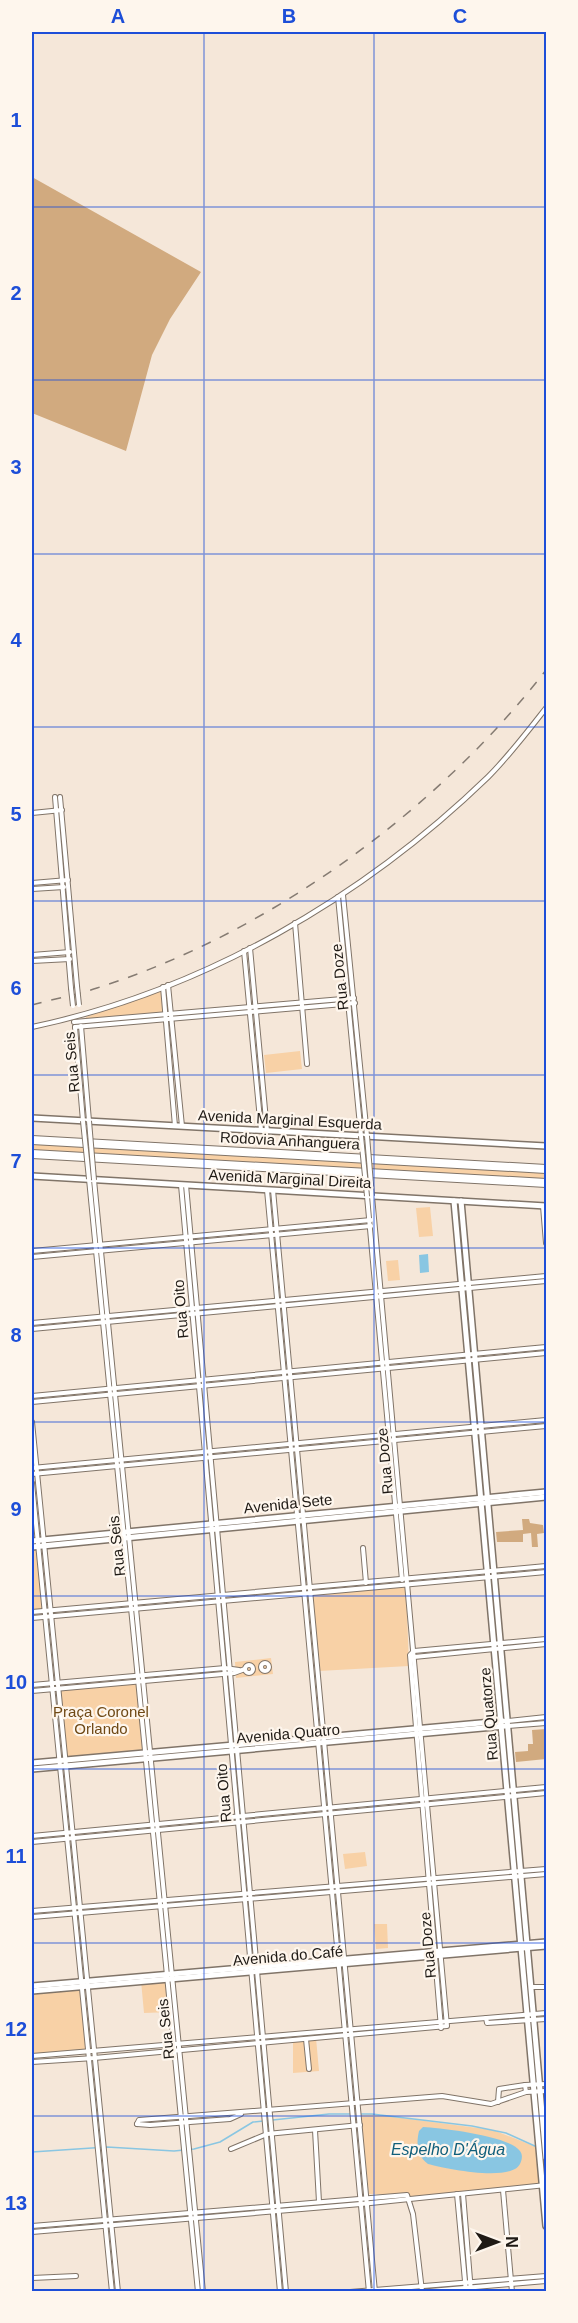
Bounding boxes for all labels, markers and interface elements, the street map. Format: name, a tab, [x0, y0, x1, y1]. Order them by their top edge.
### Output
text: A	[111, 5, 125, 27]
text: B	[282, 5, 296, 27]
text: C	[453, 5, 467, 27]
text: 1	[10, 109, 22, 131]
text: 2	[10, 282, 22, 304]
text: 3	[10, 456, 22, 478]
text: 4	[10, 629, 22, 651]
text: 5	[10, 803, 22, 825]
street label: Rua Doze	[328, 943, 351, 1011]
text: 6	[10, 977, 22, 999]
street label: Rua Seis	[60, 1031, 83, 1093]
street label: Avenida Marginal Esquerda	[198, 1106, 383, 1133]
street label: Rodovia Anhanguera	[220, 1128, 361, 1153]
text: 7	[10, 1150, 22, 1172]
street label: Avenida Marginal Direita	[208, 1166, 373, 1191]
street label: Rua Oito	[169, 1279, 192, 1339]
text: 8	[10, 1324, 22, 1346]
street label: Rua Doze	[373, 1427, 396, 1495]
street label: Avenida Sete	[243, 1490, 333, 1517]
text: 9	[10, 1498, 22, 1520]
street label: Rua Seis	[105, 1515, 128, 1577]
street label: Rua Quatorze	[476, 1667, 501, 1761]
text: 10	[5, 1671, 27, 1693]
park label: Praça Coronel Orlando	[53, 1703, 149, 1737]
street label: Avenida Quatro	[235, 1721, 340, 1747]
street label: Rua Oito	[212, 1763, 235, 1823]
text: 11	[5, 1845, 27, 1867]
street label: Rua Doze	[416, 1911, 439, 1979]
street label: Avenida do Café	[232, 1942, 344, 1969]
street label: Rua Seis	[154, 1998, 177, 2060]
text: 12	[5, 2018, 27, 2040]
water label: Espelho D'Água	[391, 2140, 505, 2158]
text: 13	[5, 2192, 27, 2214]
north arrow	[467, 2212, 527, 2272]
text: N	[503, 2236, 520, 2248]

